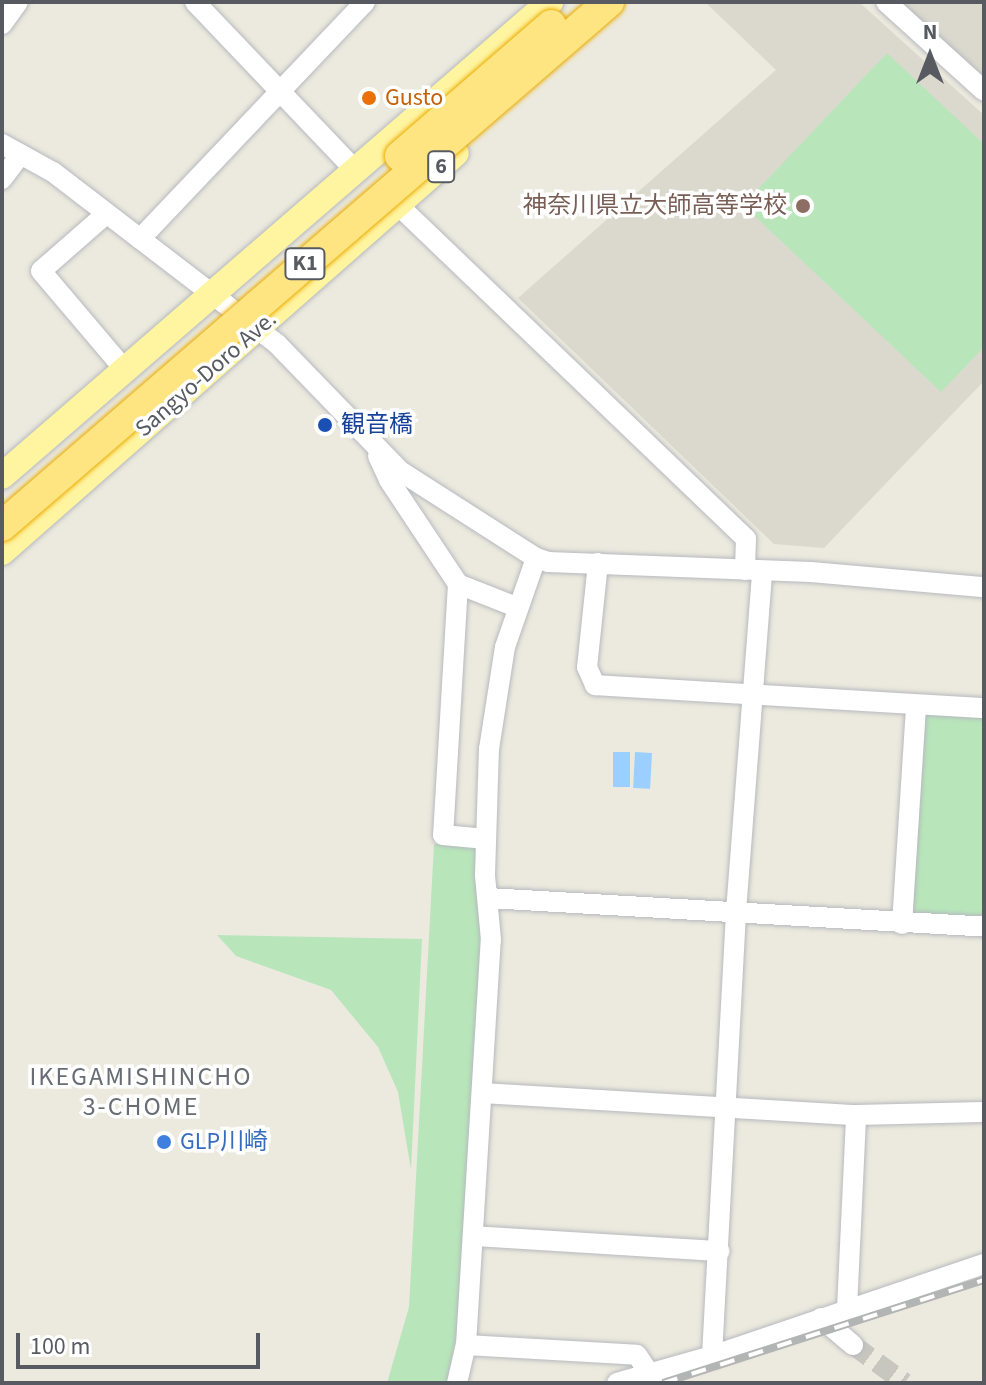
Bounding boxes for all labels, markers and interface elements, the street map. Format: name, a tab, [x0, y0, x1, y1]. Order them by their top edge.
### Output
north arrow	[890, 16, 970, 96]
text: N	[923, 16, 937, 48]
place label: Gusto	[385, 84, 443, 112]
marker: Gusto	[360, 89, 378, 107]
road number: 6	[427, 149, 455, 185]
place label: 神奈川県立大師高等学校	[523, 192, 787, 220]
marker: 神奈川県立大師高等学校	[794, 197, 812, 215]
road number: K1	[283, 246, 327, 282]
street label: Sangyo-Doro Ave.	[129, 305, 283, 443]
place label: 観音橋	[341, 411, 413, 439]
marker: 観音橋	[316, 416, 334, 434]
district label: IKEGAMISHINCHO 3-CHOME	[30, 1061, 252, 1122]
place label: GLP川崎	[180, 1128, 268, 1156]
marker: GLP川崎	[155, 1133, 173, 1151]
scale bar	[20, 1317, 264, 1367]
text: 100 m	[30, 1329, 90, 1364]

